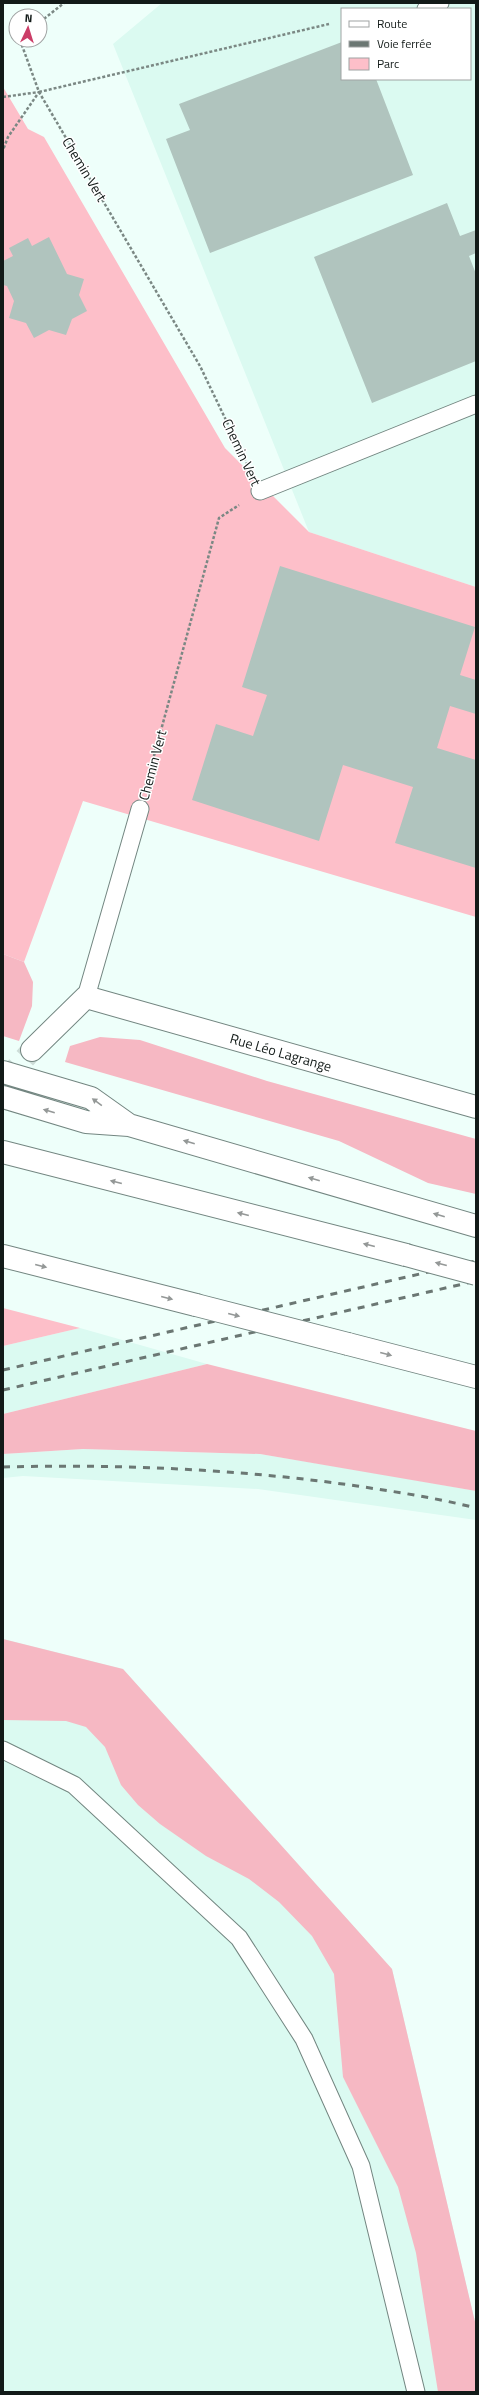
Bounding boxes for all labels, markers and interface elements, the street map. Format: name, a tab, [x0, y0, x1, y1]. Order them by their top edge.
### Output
north arrow	[8, 8, 48, 48]
legend	[341, 8, 471, 80]
text: N	[24, 10, 33, 26]
text: Route	[377, 14, 407, 33]
text: Voie ferrée	[377, 34, 432, 53]
text: Parc	[377, 54, 399, 73]
street label: Chemin Vert	[57, 133, 113, 205]
street label: Chemin Vert	[217, 415, 267, 489]
street label: Chemin Vert	[133, 727, 171, 803]
street label: Rue Léo Lagrange	[228, 1027, 334, 1077]
one-way arrow	[92, 1098, 102, 1106]
one-way arrow	[43, 1108, 55, 1114]
one-way arrow	[183, 1139, 195, 1145]
one-way arrow	[307, 1176, 319, 1182]
one-way arrow	[110, 1179, 122, 1185]
one-way arrow	[236, 1210, 249, 1216]
one-way arrow	[432, 1212, 444, 1218]
one-way arrow	[362, 1242, 374, 1248]
one-way arrow	[435, 1261, 447, 1267]
one-way arrow	[35, 1263, 47, 1269]
one-way arrow	[161, 1295, 173, 1301]
one-way arrow	[228, 1312, 240, 1318]
one-way arrow	[380, 1351, 392, 1357]

